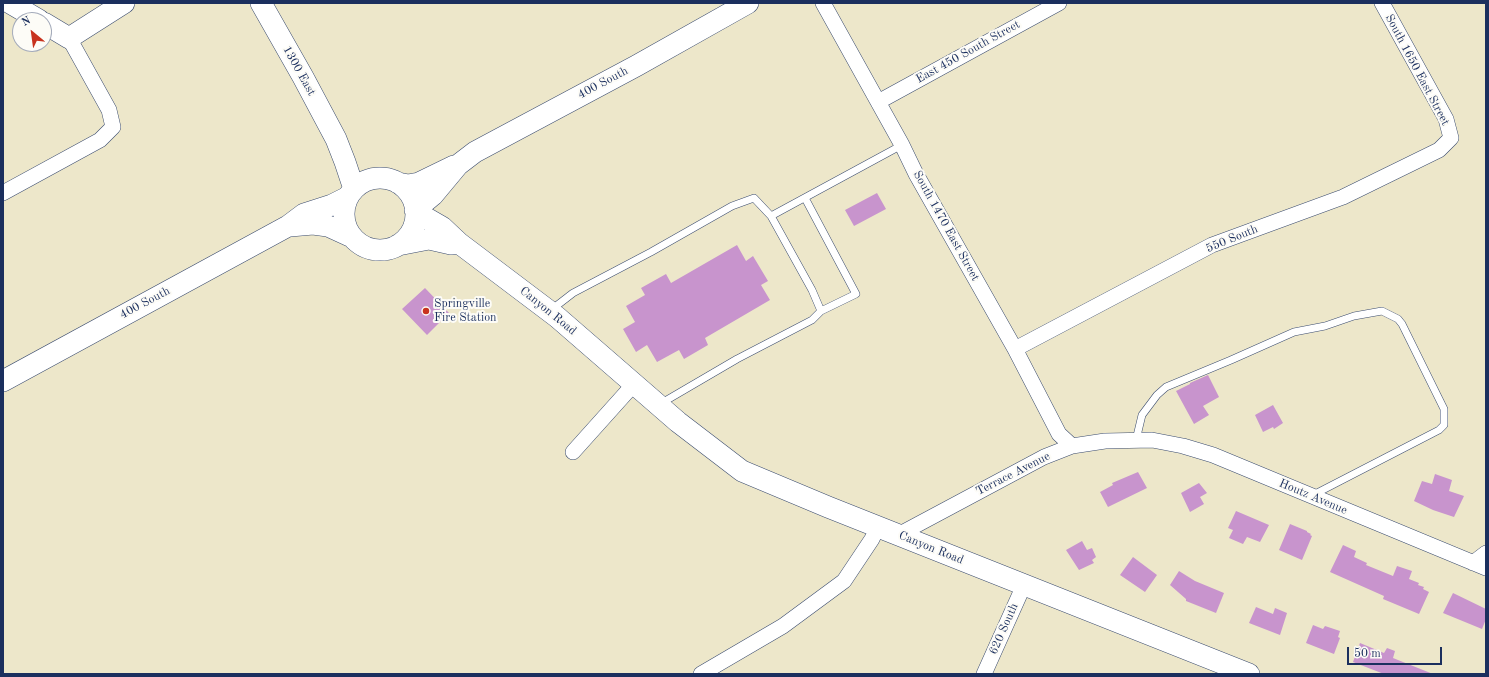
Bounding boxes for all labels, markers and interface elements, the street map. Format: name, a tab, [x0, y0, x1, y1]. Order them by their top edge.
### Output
north arrow	[12, 12, 52, 52]
street label: South 1650 East Street	[1382, 12, 1452, 128]
text: N	[20, 15, 33, 29]
street label: East 450 South Street	[913, 17, 1023, 87]
street label: 1300 East	[279, 44, 319, 98]
street label: 400 South	[575, 64, 631, 102]
street label: South 1470 East Street	[910, 168, 982, 284]
street label: 550 South	[1204, 222, 1260, 256]
street label: 400 South	[117, 284, 173, 322]
street label: Canyon Road	[517, 284, 579, 338]
place label: Springville Fire Station	[434, 297, 497, 325]
marker: Springville Fire Station	[421, 306, 431, 316]
street label: Terrace Avenue	[974, 449, 1052, 499]
street label: Houtz Avenue	[1277, 476, 1349, 518]
street label: Canyon Road	[896, 528, 966, 568]
street label: 620 South	[986, 601, 1022, 657]
scale bar	[1349, 639, 1444, 665]
text: 50 m	[1354, 648, 1381, 660]

